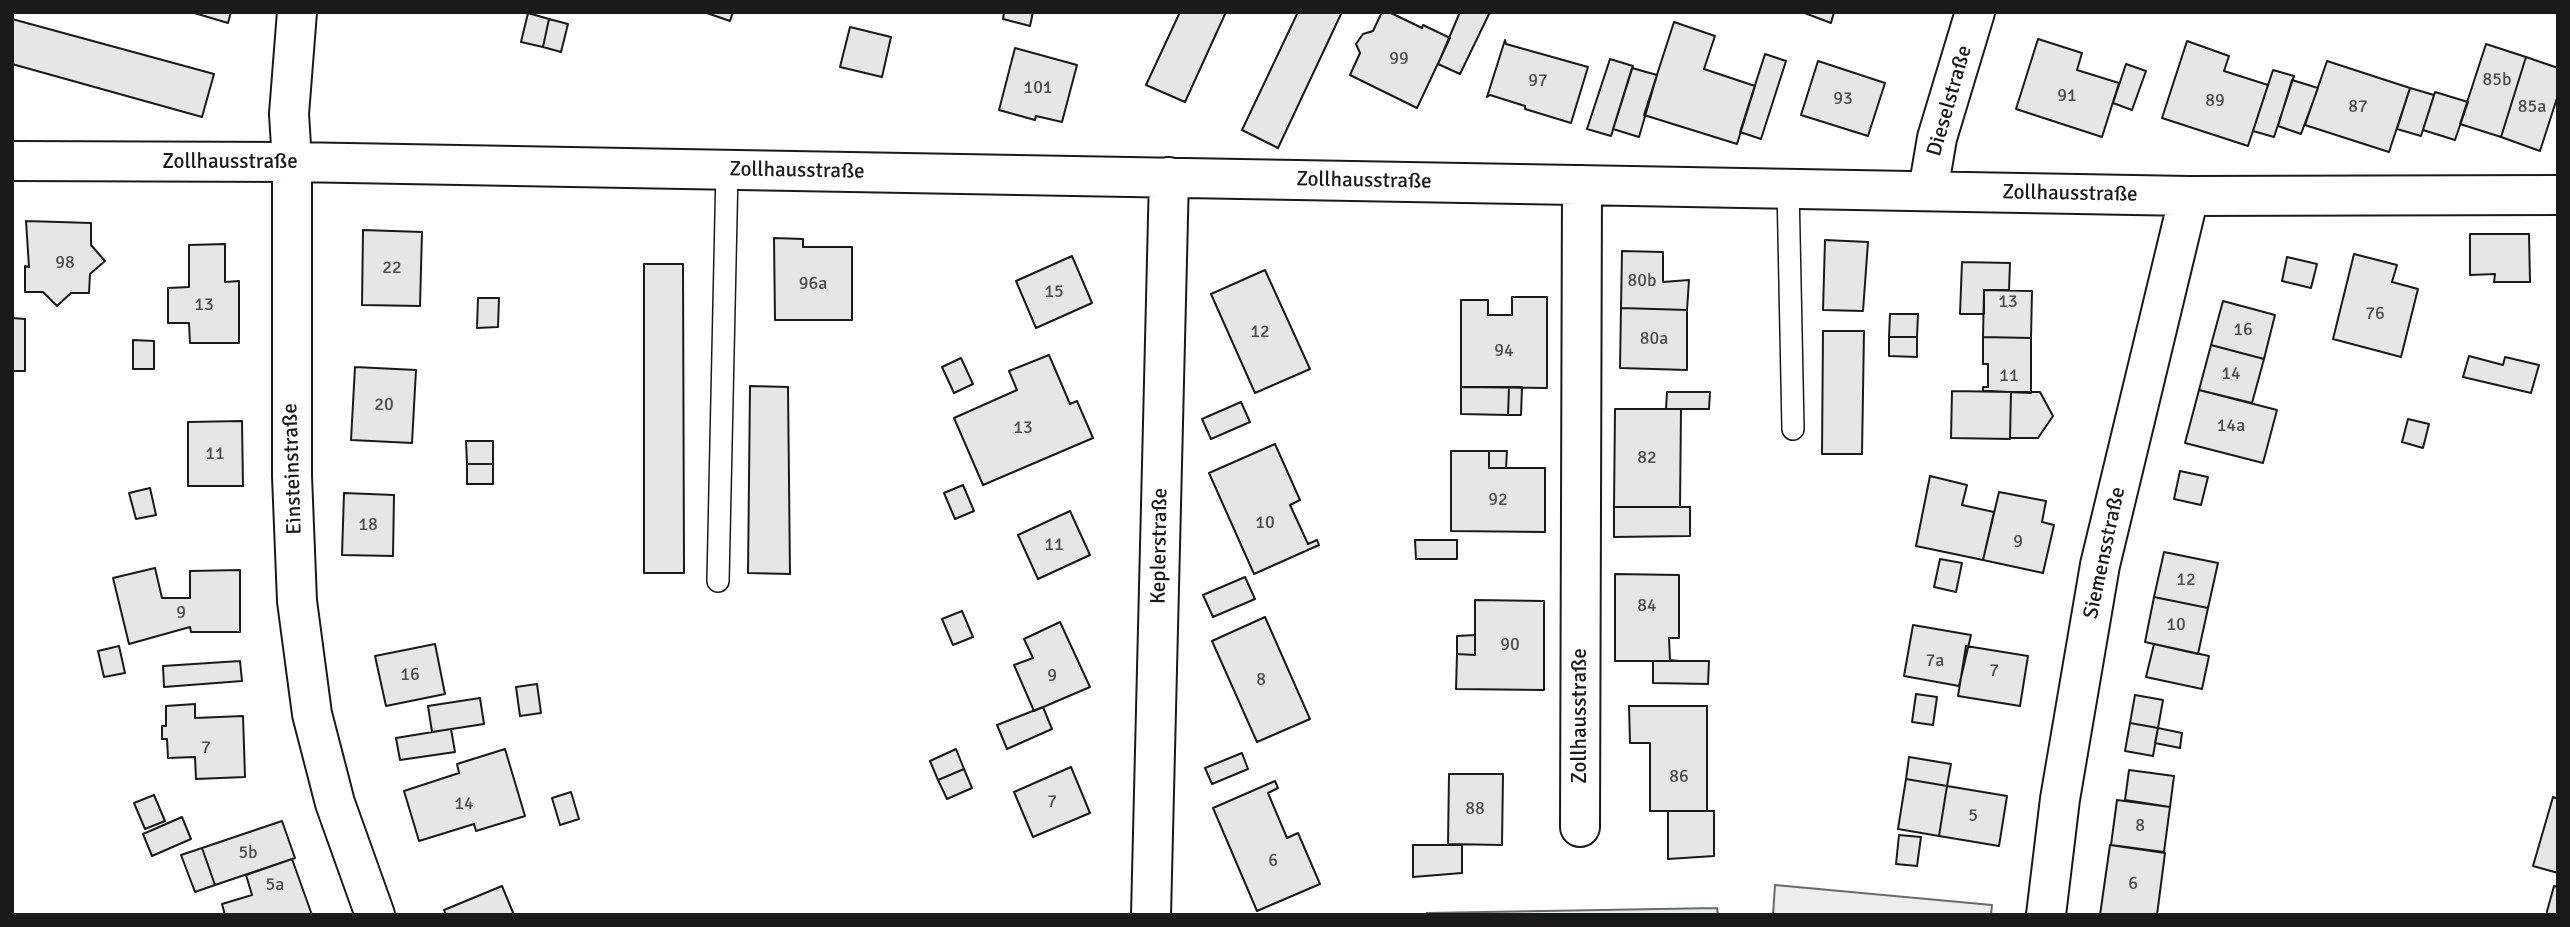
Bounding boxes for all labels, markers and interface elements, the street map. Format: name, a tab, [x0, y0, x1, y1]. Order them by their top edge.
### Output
street label: Dieselstraße	[1922, 43, 1978, 159]
house number: 99	[1389, 48, 1409, 70]
house number: 85b	[2483, 69, 2511, 91]
house number: 97	[1528, 70, 1548, 92]
house number: 101	[1023, 77, 1053, 99]
house number: 91	[2057, 85, 2077, 107]
house number: 93	[1833, 88, 1853, 110]
house number: 89	[2205, 90, 2225, 112]
house number: 87	[2348, 96, 2368, 118]
house number: 85a	[2518, 96, 2546, 118]
street label: Zollhausstraße	[162, 149, 298, 175]
street label: Zollhausstraße	[729, 157, 865, 185]
street label: Zollhausstraße	[1296, 167, 1432, 195]
street label: Zollhausstraße	[2002, 180, 2138, 208]
house number: 98	[55, 252, 75, 274]
house number: 22	[382, 257, 402, 279]
house number: 80b	[1628, 270, 1656, 292]
house number: 96a	[799, 273, 827, 295]
house number: 15	[1044, 281, 1064, 303]
house number: 13	[1998, 291, 2018, 313]
house number: 13	[194, 294, 214, 316]
house number: 76	[2365, 303, 2385, 325]
house number: 16	[2233, 319, 2253, 341]
house number: 12	[1250, 321, 1270, 343]
house number: 80a	[1640, 328, 1668, 350]
house number: 94	[1494, 340, 1514, 362]
house number: 14	[2221, 363, 2241, 385]
house number: 11	[1999, 365, 2019, 387]
house number: 20	[374, 394, 394, 416]
street label: Einsteinstraße	[278, 403, 308, 535]
house number: 14a	[2217, 415, 2245, 437]
house number: 13	[1013, 417, 1033, 439]
house number: 11	[205, 443, 225, 465]
house number: 82	[1637, 447, 1657, 469]
street label: Siemensstraße	[2079, 485, 2131, 621]
street label: Keplerstraße	[1146, 488, 1174, 604]
house number: 92	[1488, 489, 1508, 511]
house number: 10	[1255, 512, 1275, 534]
house number: 18	[358, 514, 378, 536]
house number: 9	[2013, 531, 2023, 553]
house number: 11	[1044, 534, 1064, 556]
house number: 12	[2176, 569, 2196, 591]
house number: 84	[1637, 595, 1657, 617]
house number: 9	[176, 602, 186, 624]
house number: 10	[2166, 614, 2186, 636]
house number: 90	[1500, 634, 1520, 656]
street label: Zollhausstraße	[1567, 648, 1593, 784]
house number: 7a	[1926, 650, 1944, 672]
house number: 7	[1989, 660, 1999, 682]
house number: 16	[400, 664, 420, 686]
house number: 9	[1047, 665, 1057, 687]
house number: 8	[1256, 669, 1266, 691]
house number: 7	[201, 737, 211, 759]
house number: 86	[1669, 766, 1689, 788]
house number: 7	[1047, 791, 1057, 813]
house number: 14	[454, 793, 474, 815]
house number: 88	[1465, 798, 1485, 820]
house number: 5	[1968, 805, 1978, 827]
house number: 8	[2135, 815, 2145, 837]
house number: 5b	[238, 842, 258, 864]
house number: 6	[1268, 850, 1278, 872]
house number: 6	[2128, 873, 2138, 895]
house number: 5a	[266, 874, 284, 896]

